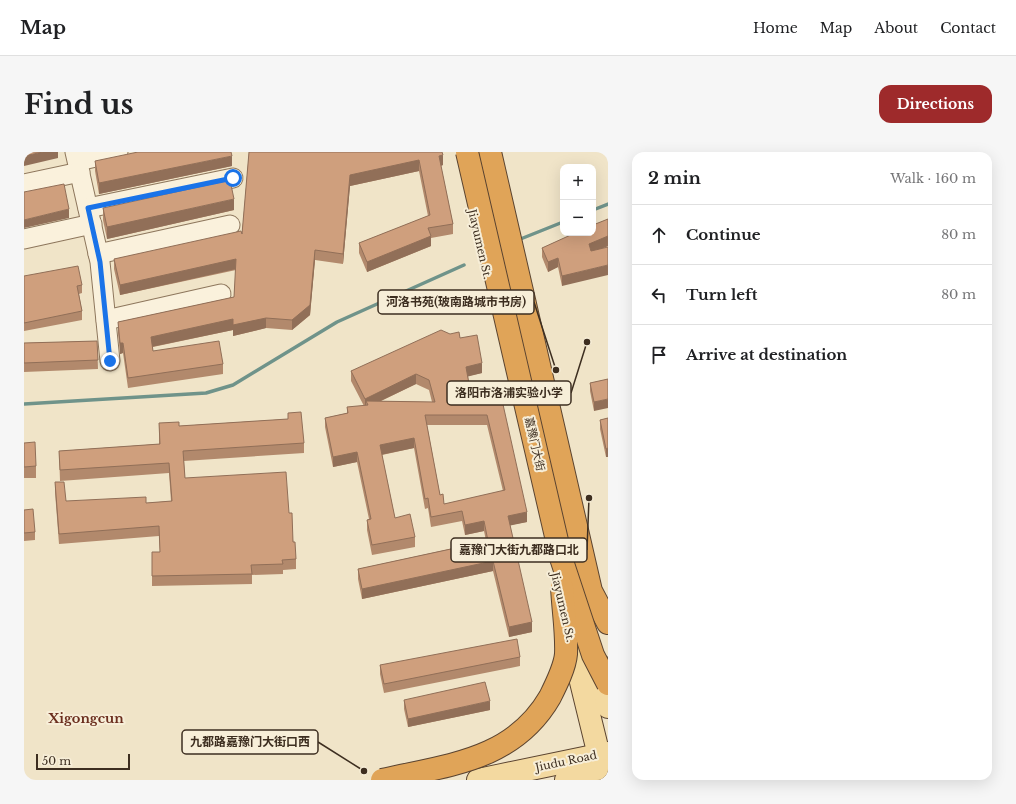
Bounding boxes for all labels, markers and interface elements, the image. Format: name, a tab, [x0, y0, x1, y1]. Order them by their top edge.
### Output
text: Map	[20, 16, 66, 39]
text: Home	[753, 19, 798, 37]
text: Map	[820, 19, 852, 37]
text: About	[874, 19, 918, 37]
text: Contact	[940, 19, 996, 37]
button: Directions	[879, 85, 992, 123]
text: Find us	[24, 87, 134, 122]
map controls	[560, 164, 596, 236]
button: +	[560, 164, 596, 200]
text: 2 min	[648, 168, 701, 189]
route start	[224, 169, 242, 187]
text: Walk · 160 m	[890, 170, 976, 187]
button: −	[560, 200, 596, 236]
street label: Jiayumen St.	[465, 206, 495, 280]
icon: ahead	[648, 224, 670, 246]
text: Continue	[686, 225, 761, 244]
text: 80 m	[941, 226, 976, 243]
icon: left	[648, 284, 670, 306]
text: Turn left	[686, 285, 757, 304]
text: 80 m	[941, 286, 976, 303]
callout: 河洛书苑(玻南路城市书房)	[378, 290, 534, 314]
text: 河洛书苑(玻南路城市书房)	[386, 294, 526, 309]
icon: arrive	[648, 344, 670, 366]
text: Arrive at destination	[686, 345, 847, 364]
route end	[101, 352, 119, 370]
callout: 洛阳市洛浦实验小学	[447, 381, 571, 405]
text: 洛阳市洛浦实验小学	[455, 385, 563, 400]
street label: 嘉豫门大街	[522, 416, 548, 472]
callout: 嘉豫门大街九都路口北	[451, 538, 587, 562]
text: 嘉豫门大街九都路口北	[459, 542, 579, 557]
street label: Jiayumen St.	[548, 569, 578, 643]
district label: Xigongcun	[47, 710, 124, 727]
callout: 九都路嘉豫门大街口西	[182, 730, 318, 754]
text: 九都路嘉豫门大街口西	[190, 734, 310, 749]
street label: Jiudu Road	[532, 748, 599, 775]
scale bar	[36, 752, 130, 771]
text: 50 m	[42, 754, 71, 768]

